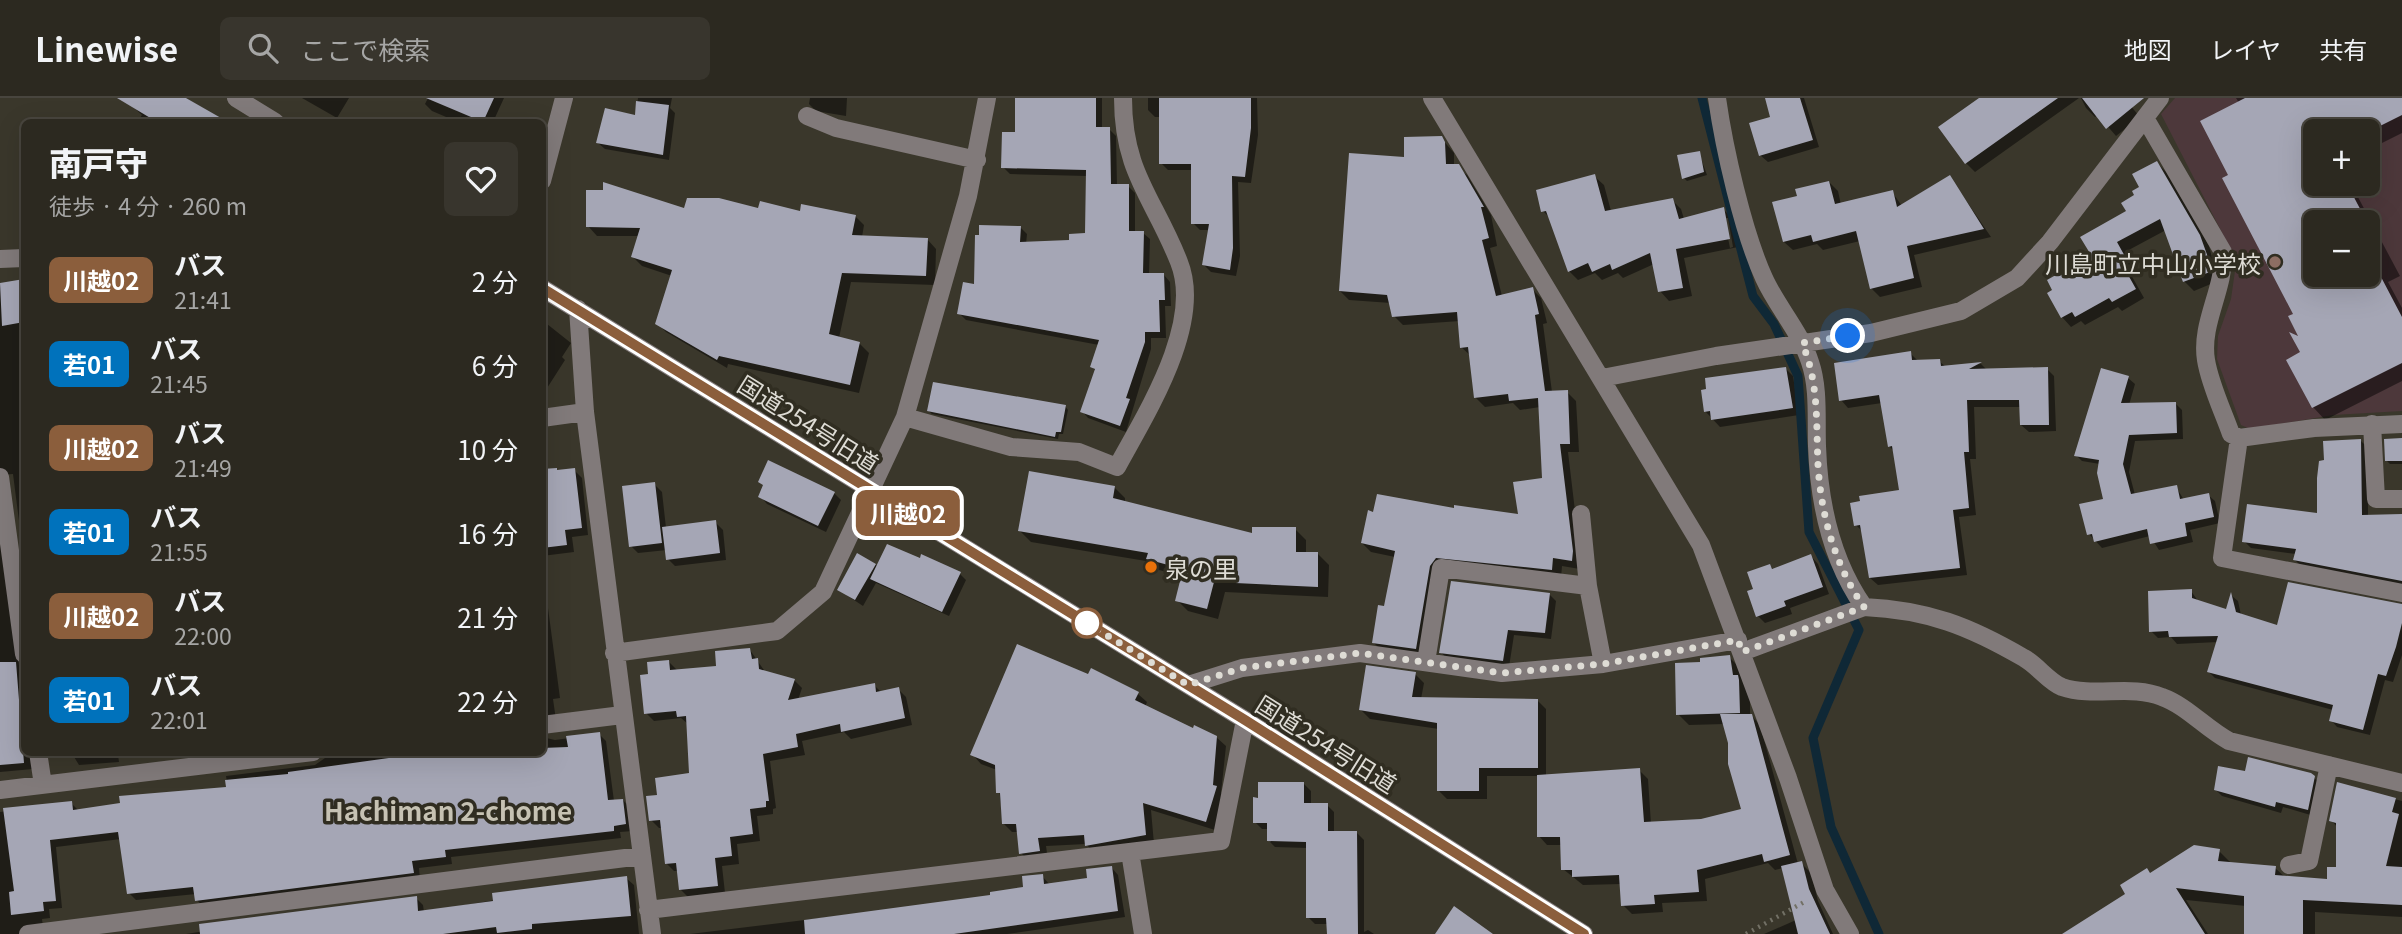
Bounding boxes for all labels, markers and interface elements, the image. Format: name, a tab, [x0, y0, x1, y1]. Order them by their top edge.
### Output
search box	[220, 17, 710, 80]
text: Linewise	[35, 24, 178, 72]
icon: search	[244, 29, 282, 67]
text: ここで検索	[300, 30, 430, 67]
text: 地図	[2124, 31, 2172, 66]
text: レイヤ	[2210, 31, 2281, 66]
text: 共有	[2319, 31, 2367, 66]
map controls	[2303, 119, 2380, 287]
button: +	[2303, 119, 2380, 196]
text: 南戸守	[49, 138, 148, 186]
button: heart	[444, 142, 518, 216]
text: 徒歩 · 4 分 · 260 m	[49, 188, 247, 222]
button: −	[2303, 210, 2380, 287]
text: バス	[174, 245, 226, 282]
place label: 川島町立中山小学校	[2045, 245, 2261, 280]
marker: 川島町立中山小学校	[2267, 254, 2283, 270]
text: 川越02	[63, 262, 139, 297]
text: 2 分	[472, 262, 518, 299]
text: 21:41	[174, 282, 232, 316]
your location	[1830, 318, 1865, 353]
text: バス	[150, 329, 202, 366]
text: 若01	[63, 346, 115, 381]
text: 6 分	[472, 346, 518, 383]
text: 21:45	[150, 366, 208, 400]
street label: 国道254号旧道	[732, 366, 886, 480]
text: バス	[174, 413, 226, 450]
text: 川越02	[63, 430, 139, 465]
text: 10 分	[457, 430, 518, 467]
text: 21:49	[174, 450, 232, 484]
line badge: 川越02	[859, 490, 957, 536]
text: 川越02	[870, 495, 946, 530]
text: バス	[150, 497, 202, 534]
text: 若01	[63, 514, 115, 549]
text: 16 分	[457, 514, 518, 551]
text: 21:55	[150, 534, 208, 568]
place label: 泉の里	[1165, 550, 1237, 585]
marker: 泉の里	[1143, 559, 1159, 575]
text: バス	[174, 581, 226, 618]
text: 川越02	[63, 598, 139, 633]
text: 21 分	[457, 598, 518, 635]
unlabelled marker	[1072, 608, 1102, 638]
text: 22:00	[174, 618, 232, 652]
text: バス	[150, 665, 202, 702]
text: 若01	[63, 682, 115, 717]
text: 22 分	[457, 682, 518, 719]
street label: 国道254号旧道	[1250, 686, 1404, 800]
text: 22:01	[150, 702, 208, 736]
district label: Hachiman 2-chome	[324, 791, 572, 828]

